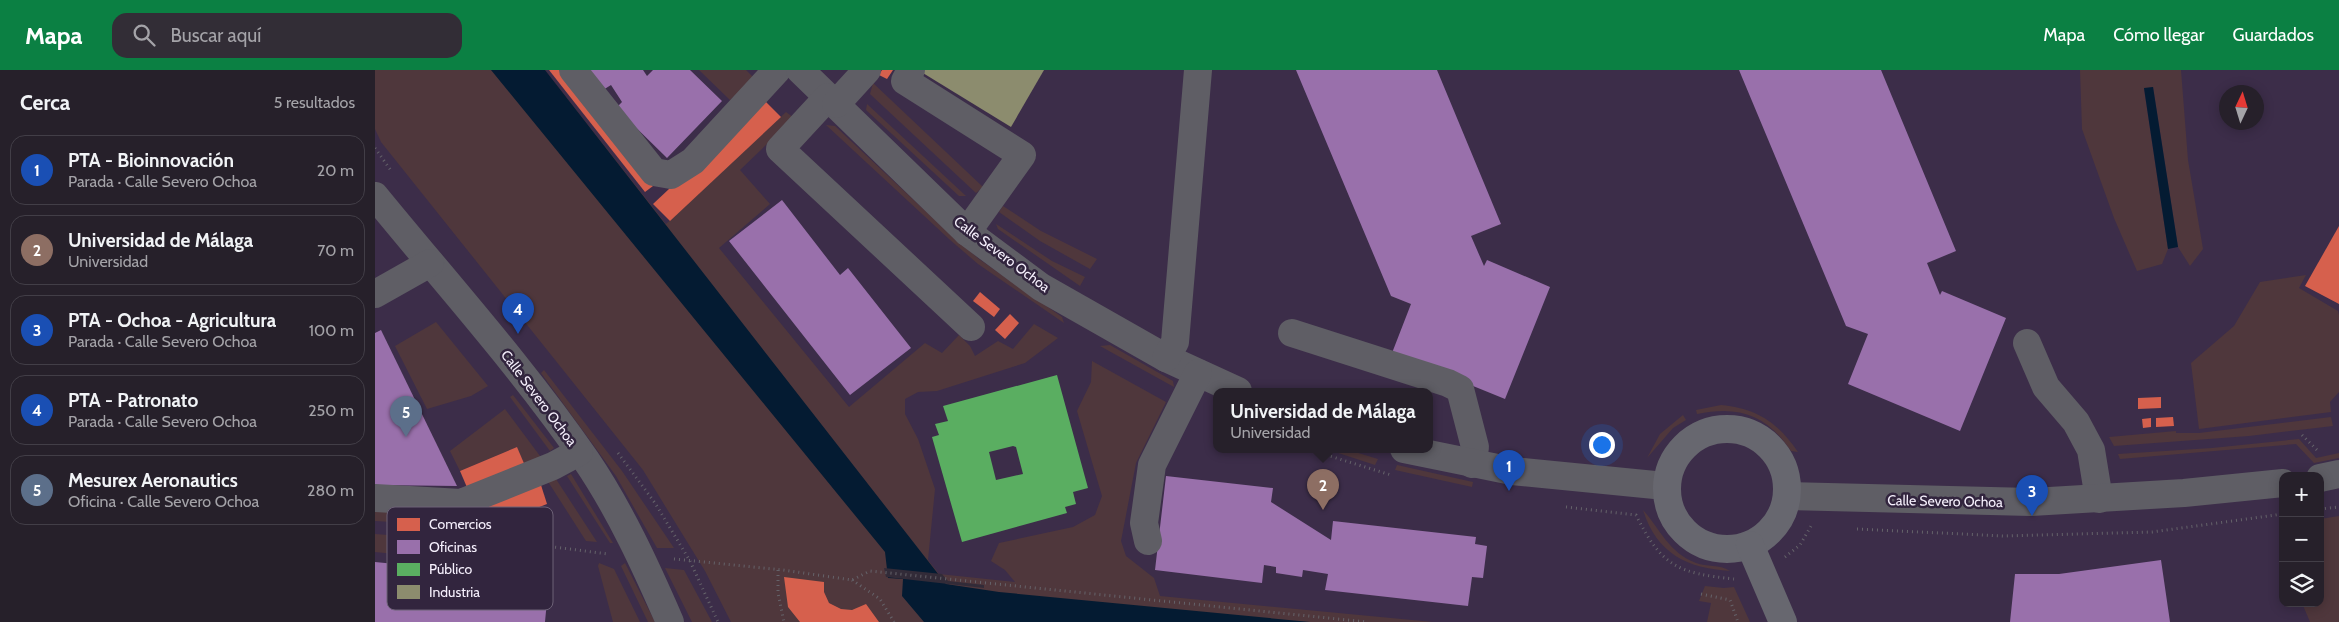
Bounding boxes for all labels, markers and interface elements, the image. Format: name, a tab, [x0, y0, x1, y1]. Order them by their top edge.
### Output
search box	[112, 13, 462, 58]
text: Mapa	[25, 21, 82, 50]
icon: search	[130, 21, 158, 49]
text: Buscar aquí	[170, 24, 261, 47]
text: Mapa	[2043, 24, 2085, 46]
text: Cómo llegar	[2113, 24, 2205, 46]
text: Guardados	[2233, 24, 2314, 46]
north arrow	[2219, 85, 2264, 130]
text: Cerca	[20, 90, 70, 115]
text: 5 resultados	[274, 93, 355, 112]
text: PTA - Bioinnovación	[68, 149, 234, 172]
text: 1	[34, 161, 40, 180]
text: 20 m	[317, 161, 354, 180]
text: Parada · Calle Severo Ochoa	[68, 172, 257, 191]
street label: Calle Severo Ochoa	[950, 212, 1054, 296]
text: Universidad de Málaga	[68, 229, 253, 252]
text: 2	[33, 241, 41, 260]
text: 70 m	[317, 241, 354, 260]
text: Universidad	[68, 252, 148, 271]
pin: 4	[502, 293, 534, 334]
text: PTA - Ochoa - Agricultura	[68, 309, 276, 332]
text: 3	[33, 321, 41, 340]
text: 100 m	[309, 321, 354, 340]
text: Parada · Calle Severo Ochoa	[68, 332, 257, 351]
street label: Calle Severo Ochoa	[497, 346, 581, 450]
popup	[1213, 388, 1433, 453]
text: PTA - Patronato	[68, 389, 198, 412]
pin: 5	[390, 396, 422, 437]
text: Universidad de Málaga	[1230, 400, 1416, 423]
text: 4	[32, 401, 42, 420]
text: 250 m	[308, 401, 354, 420]
text: Parada · Calle Severo Ochoa	[68, 412, 257, 431]
text: Universidad	[1230, 423, 1310, 442]
your location	[1589, 432, 1615, 458]
pin: 1	[1493, 450, 1525, 491]
text: Mesurex Aeronautics	[68, 469, 238, 492]
pin: 2	[1307, 469, 1339, 510]
map controls	[2279, 472, 2324, 607]
button: +	[2279, 472, 2324, 517]
pin: 3	[2016, 475, 2048, 516]
text: 5	[33, 481, 41, 500]
text: 280 m	[307, 481, 354, 500]
street label: Calle Severo Ochoa	[1887, 491, 2003, 511]
text: Oficina · Calle Severo Ochoa	[68, 492, 259, 511]
legend	[387, 507, 553, 610]
text: Comercios	[429, 515, 492, 533]
button: −	[2279, 517, 2324, 562]
text: Oficinas	[429, 538, 477, 556]
text: Público	[429, 560, 473, 578]
button: layers	[2279, 562, 2324, 607]
text: Industria	[429, 583, 480, 601]

